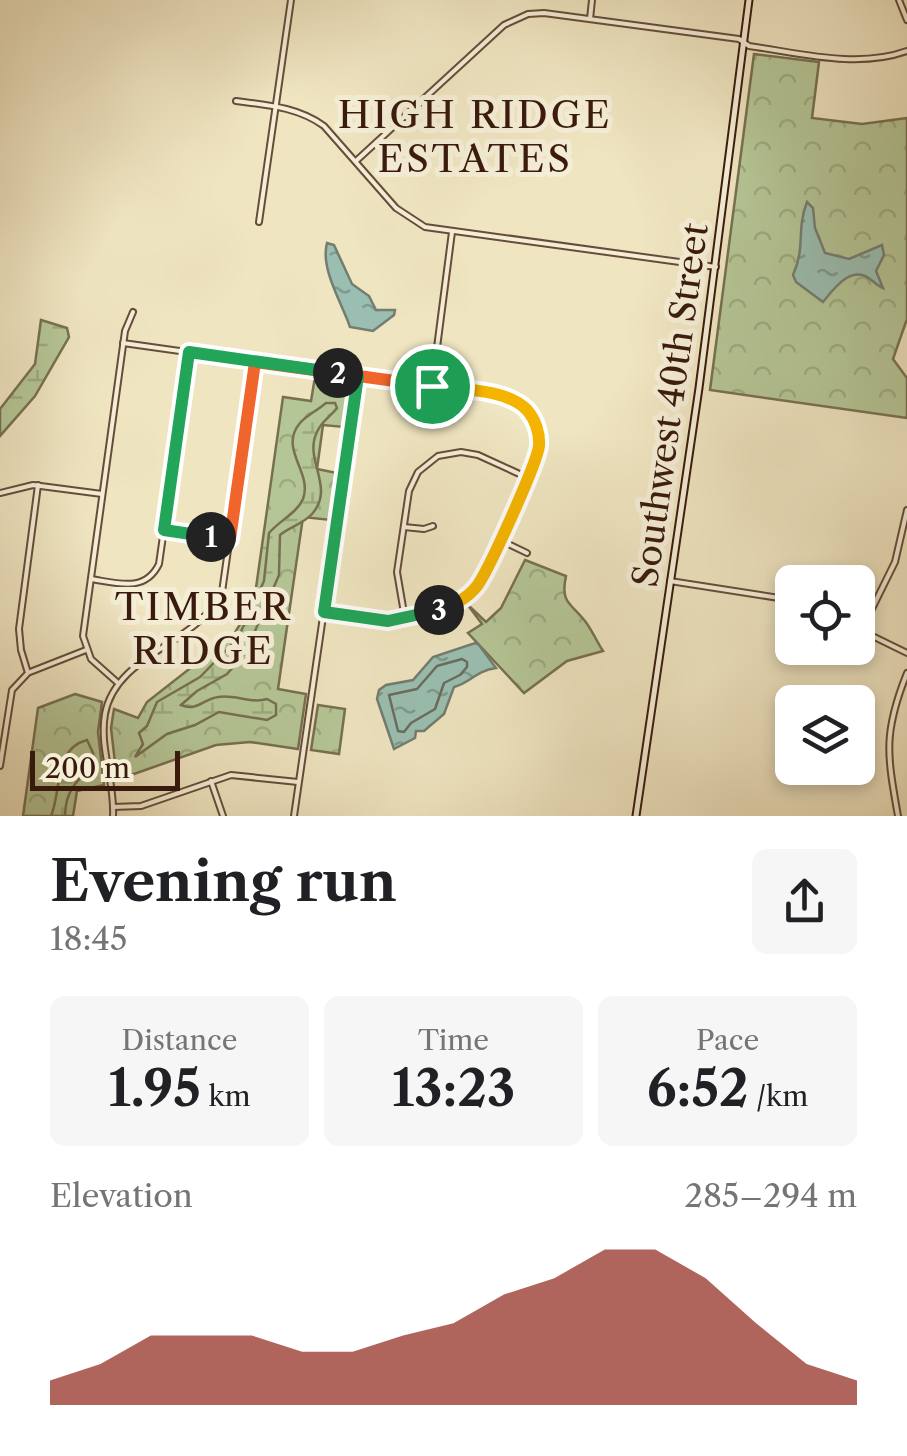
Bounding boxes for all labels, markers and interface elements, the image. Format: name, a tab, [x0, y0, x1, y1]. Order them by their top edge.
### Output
district label: HIGH RIDGE ESTATES	[338, 91, 612, 182]
street label: Southwest 40th Street	[623, 220, 717, 590]
pin	[390, 344, 475, 429]
pin: 2	[313, 348, 363, 398]
text: 2	[330, 356, 346, 390]
icon: arrive	[405, 359, 460, 414]
pin: 1	[186, 512, 236, 562]
text: 1	[205, 520, 217, 554]
map controls	[775, 565, 875, 785]
button: locate	[775, 565, 875, 665]
district label: TIMBER RIDGE	[115, 583, 291, 674]
pin: 3	[414, 585, 464, 635]
text: 3	[431, 593, 447, 627]
button: layers	[775, 685, 875, 785]
scale bar	[30, 746, 180, 790]
text: 200 m	[45, 751, 130, 785]
text: Evening run	[50, 848, 397, 915]
button: share	[752, 849, 857, 954]
text: 18:45	[50, 919, 127, 958]
text: Distance	[122, 1023, 237, 1057]
text: Time	[418, 1023, 489, 1057]
text: Pace	[696, 1023, 759, 1057]
text: 1.95	[108, 1057, 201, 1119]
text: 13:23	[392, 1057, 515, 1119]
text: 6:52	[647, 1057, 749, 1119]
text: km	[201, 1079, 251, 1113]
text: /km	[749, 1079, 808, 1113]
text: Elevation	[50, 1176, 193, 1215]
text: 285–294 m	[685, 1176, 857, 1215]

